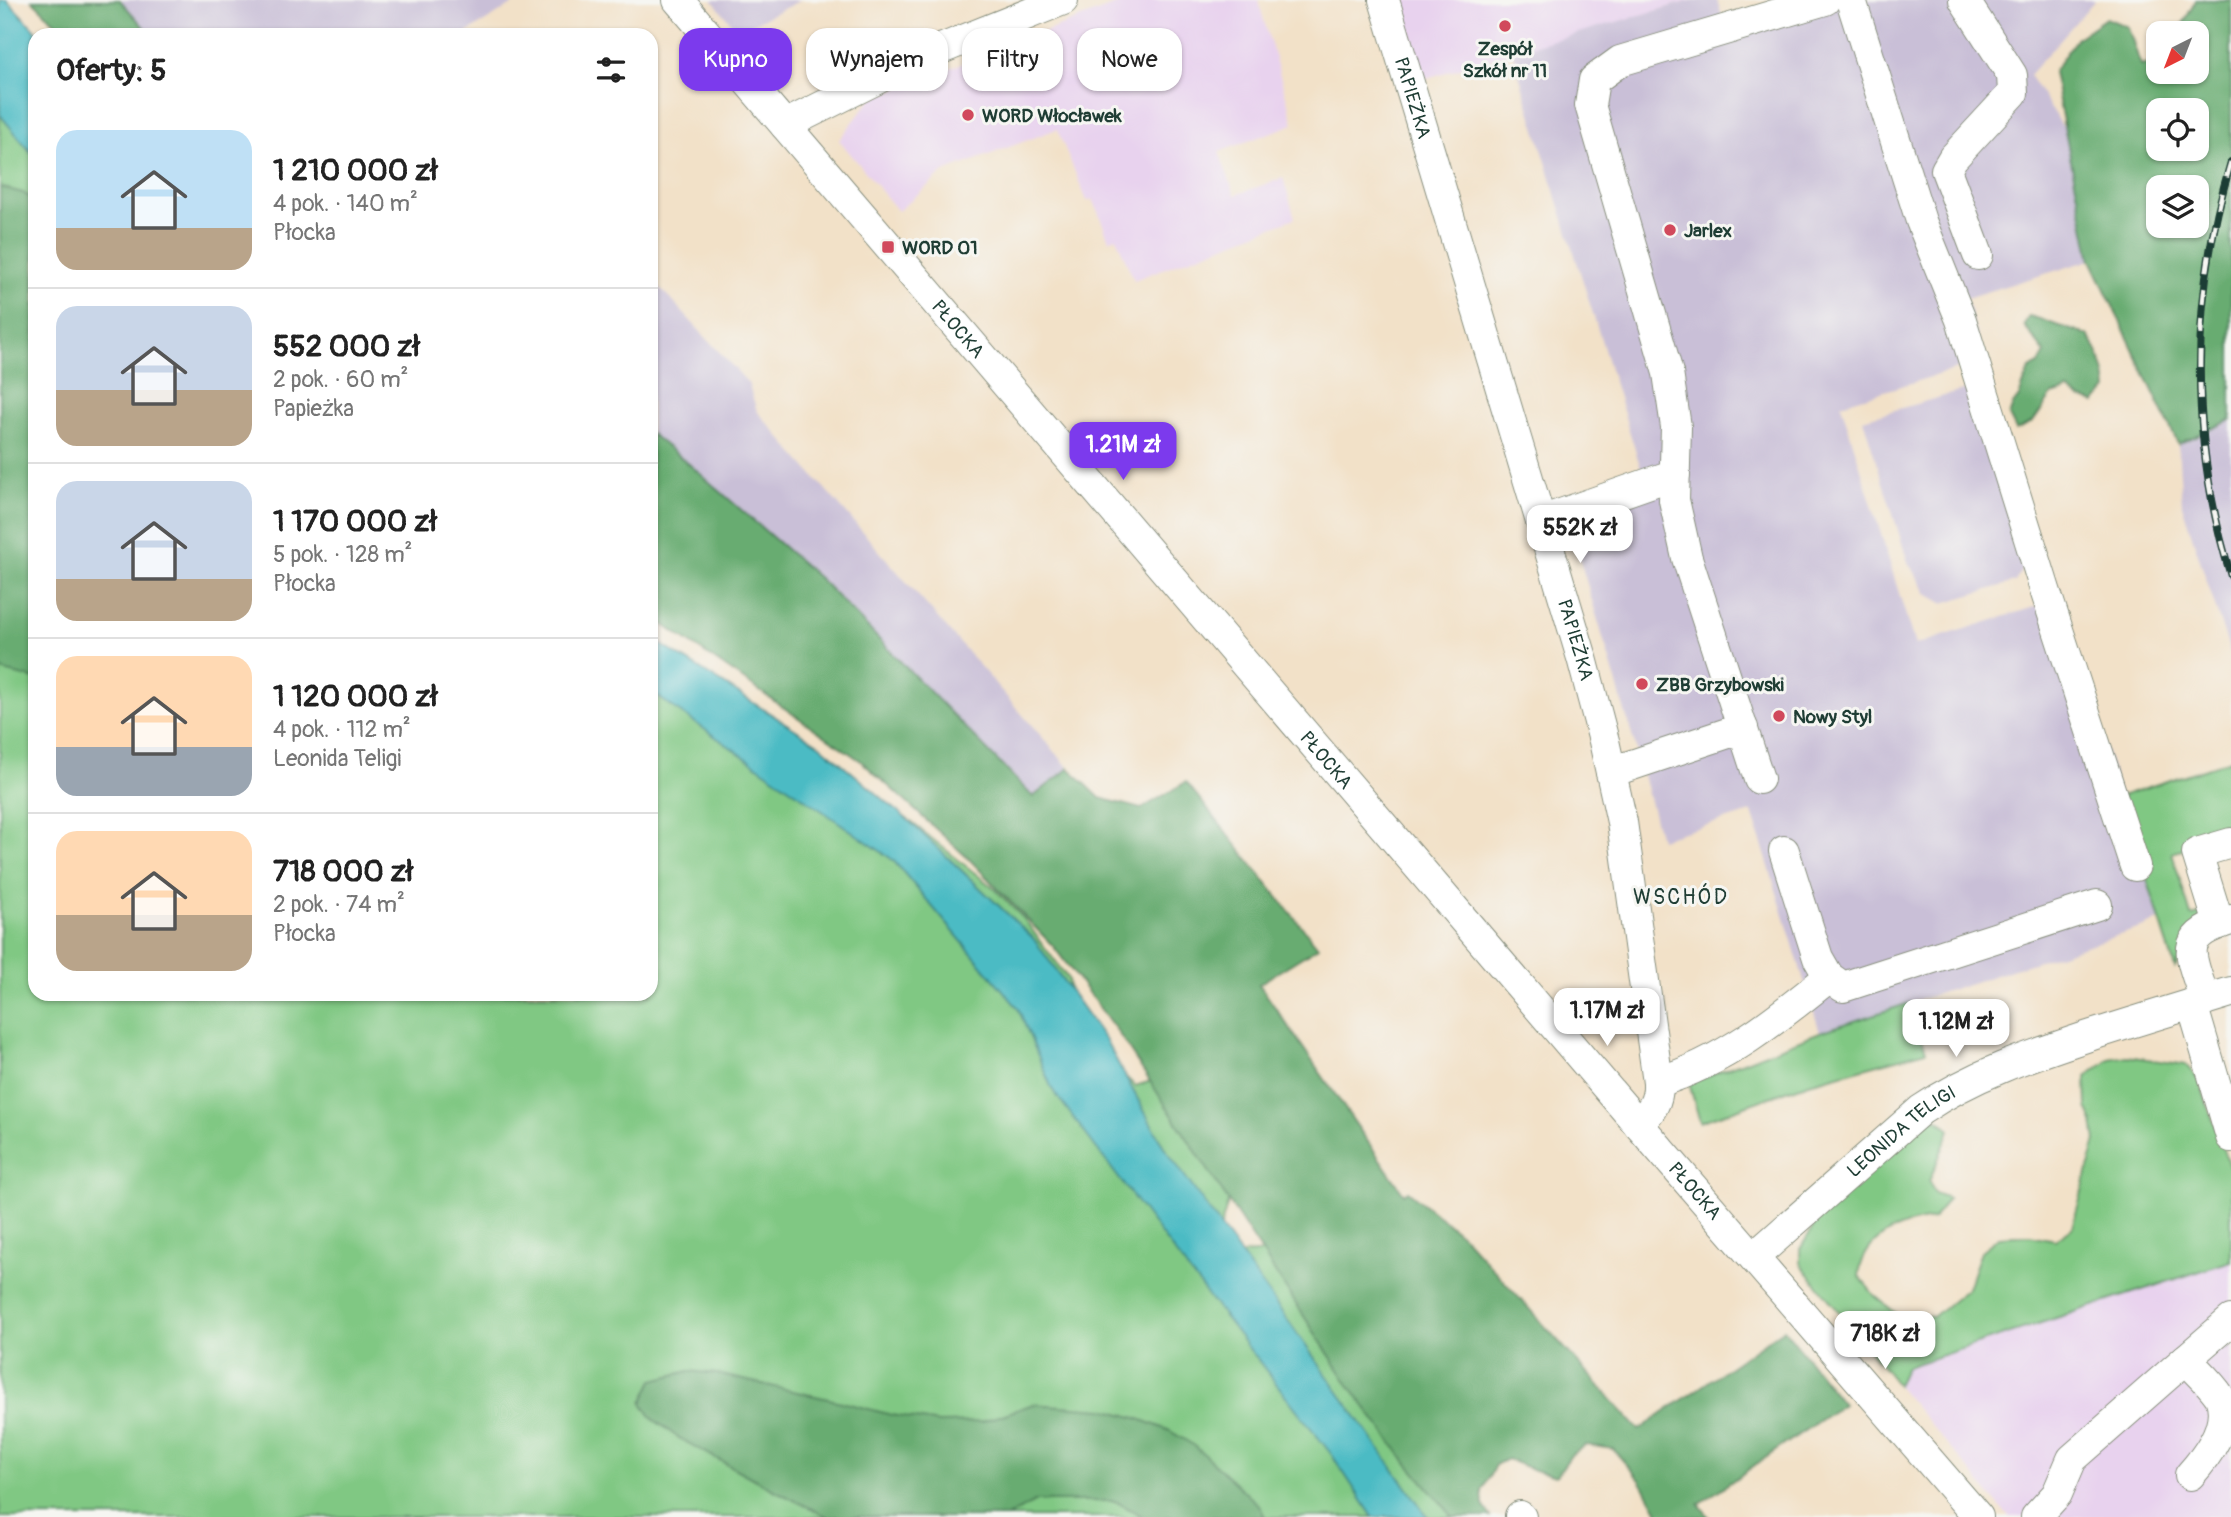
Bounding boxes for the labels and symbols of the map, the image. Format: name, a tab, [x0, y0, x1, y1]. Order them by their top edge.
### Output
marker: Zespół Szkół nr 11	[1497, 18, 1513, 34]
north arrow	[2146, 21, 2208, 84]
place label: Zespół Szkół nr 11	[1463, 37, 1547, 83]
street label: PAPIEŻKA	[1389, 54, 1436, 142]
place label: WORD Włocławek	[982, 104, 1123, 128]
marker: WORD Włocławek	[960, 107, 976, 123]
place label: Jarlex	[1684, 219, 1732, 243]
marker: Jarlex	[1662, 222, 1678, 238]
place label: WORD 01	[902, 236, 978, 260]
marker: WORD 01	[880, 239, 896, 255]
street label: PŁOCKA	[926, 295, 989, 363]
pin: 1.21M zł	[1051, 422, 1195, 482]
pin: 552K zł	[1515, 505, 1645, 565]
street label: PAPIEŻKA	[1552, 596, 1598, 683]
place label: ZBB Grzybowski	[1656, 673, 1785, 697]
marker: ZBB Grzybowski	[1634, 676, 1650, 692]
place label: Nowy Styl	[1793, 705, 1872, 729]
marker: Nowy Styl	[1771, 708, 1787, 724]
street label: PŁOCKA	[1295, 726, 1358, 794]
district label: WSCHÓD	[1633, 883, 1729, 911]
pin: 1.17M zł	[1535, 988, 1679, 1048]
pin: 1.12M zł	[1884, 1000, 2028, 1059]
street label: LEONIDA TELIGI	[1842, 1080, 1960, 1183]
street label: PŁOCKA	[1663, 1157, 1726, 1225]
pin: 718K zł	[1820, 1312, 1950, 1371]

